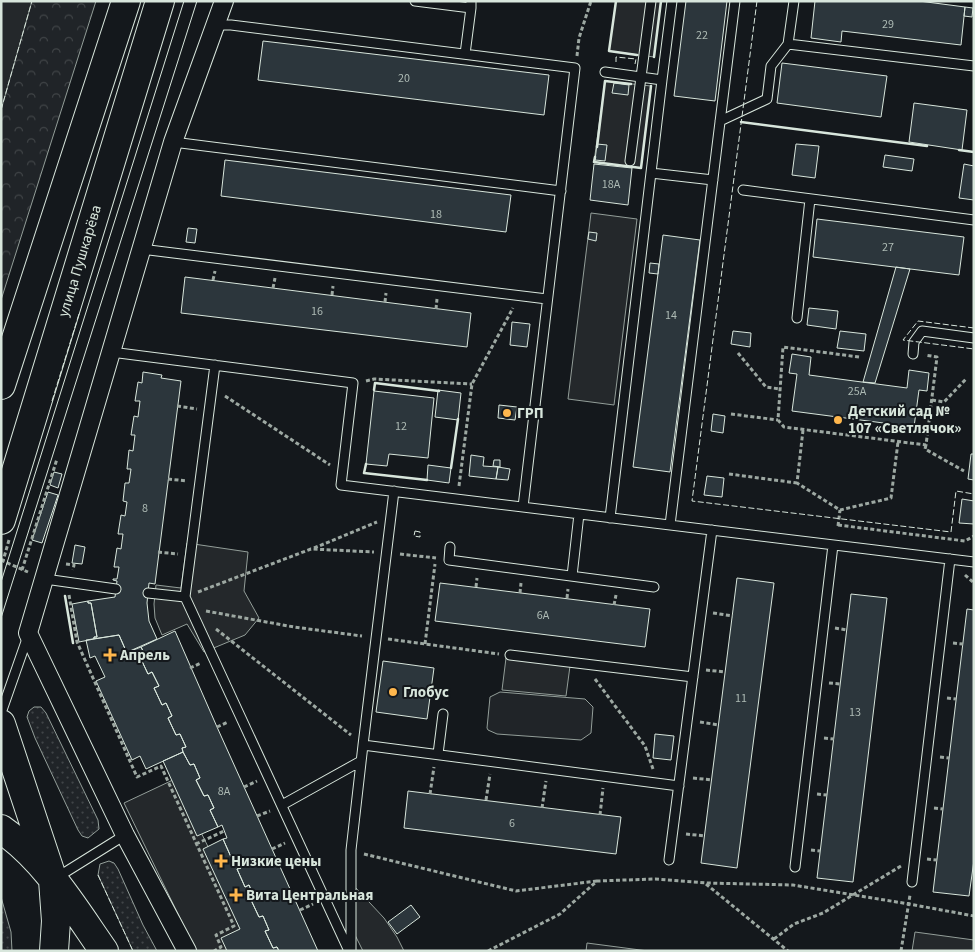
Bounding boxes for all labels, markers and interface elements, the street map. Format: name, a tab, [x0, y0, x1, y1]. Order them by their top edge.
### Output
house number: 29	[882, 16, 894, 33]
house number: 22	[696, 27, 708, 44]
house number: 20	[398, 70, 410, 87]
house number: 18А	[602, 176, 621, 193]
street label: улица Пушкарёва	[53, 202, 107, 320]
house number: 18	[430, 206, 442, 223]
house number: 27	[882, 239, 894, 256]
house number: 16	[311, 303, 323, 320]
house number: 14	[665, 307, 677, 324]
house number: 25А	[848, 383, 867, 400]
place label: Детский сад № 107 «Светлячок»	[848, 401, 961, 439]
place label: ГРП	[517, 403, 544, 424]
marker: ГРП	[501, 407, 513, 419]
marker: Детский сад № 107 «Светлячок»	[832, 414, 844, 426]
house number: 12	[395, 418, 407, 435]
house number: 8	[142, 500, 148, 517]
house number: 6А	[537, 607, 550, 624]
place label: Апрель	[119, 645, 170, 666]
marker: Апрель	[104, 649, 116, 661]
place label: Глобус	[403, 682, 449, 703]
marker: Глобус	[387, 686, 399, 698]
house number: 11	[735, 690, 747, 707]
house number: 13	[849, 704, 861, 721]
house number: 8А	[218, 783, 231, 800]
house number: 6	[509, 815, 515, 832]
place label: Низкие цены	[231, 851, 321, 872]
marker: Низкие цены	[215, 855, 227, 867]
place label: Вита Центральная	[246, 885, 373, 906]
marker: Вита Центральная	[230, 889, 242, 901]

